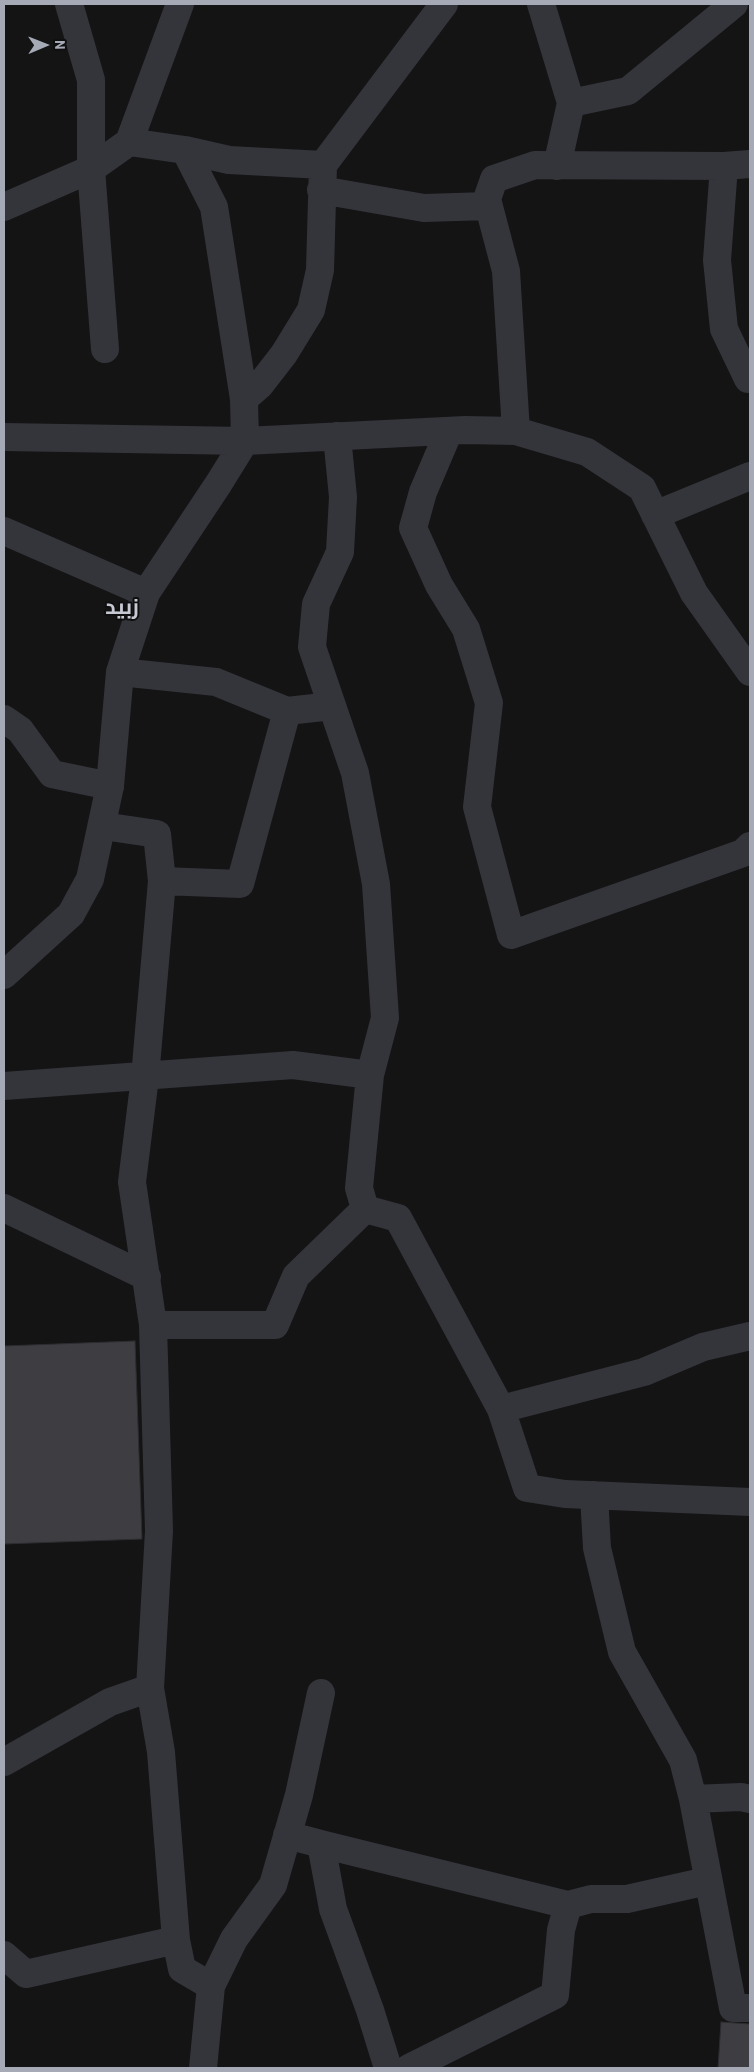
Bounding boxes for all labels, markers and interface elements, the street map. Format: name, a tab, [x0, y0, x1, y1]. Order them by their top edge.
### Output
north arrow	[20, 20, 70, 70]
text: N	[52, 40, 69, 50]
district label: زبيد	[105, 594, 139, 620]

